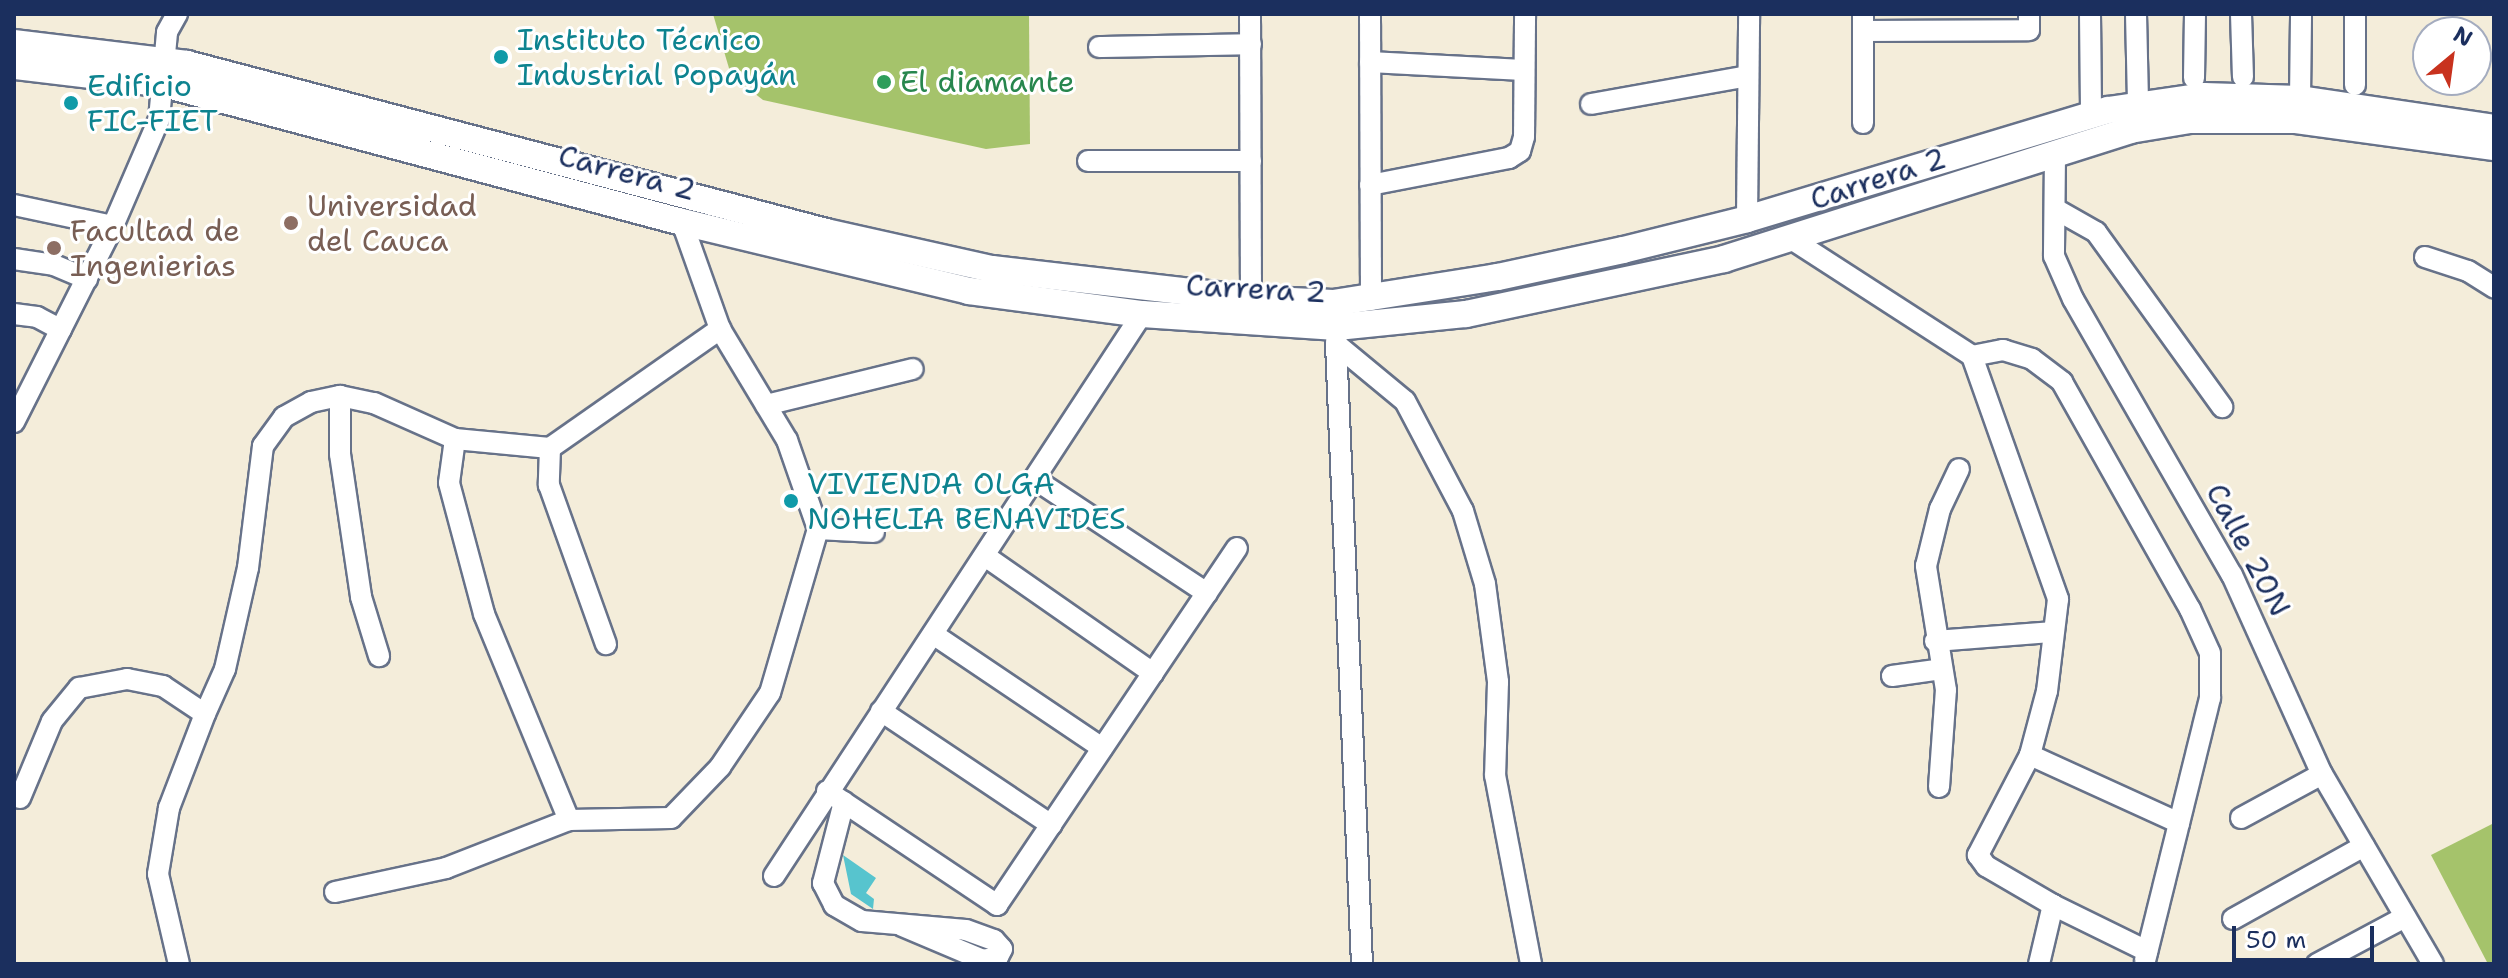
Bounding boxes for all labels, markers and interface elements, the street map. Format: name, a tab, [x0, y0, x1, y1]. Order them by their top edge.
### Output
north arrow	[2412, 16, 2492, 96]
text: N	[2448, 19, 2478, 53]
place label: Instituto Técnico Industrial Popayán	[517, 22, 796, 92]
marker: Instituto Técnico Industrial Popayán	[492, 48, 510, 66]
place label: El diamante	[900, 64, 1075, 100]
place label: Edificio FIC-FIET	[87, 68, 218, 138]
marker: El diamante	[875, 73, 893, 91]
marker: Edificio FIC-FIET	[62, 94, 80, 112]
street label: Carrera 2	[554, 137, 700, 209]
street label: Carrera 2	[1806, 140, 1950, 218]
place label: Universidad del Cauca	[307, 188, 477, 258]
place label: Facultad de Ingenierias	[70, 213, 240, 284]
marker: Universidad del Cauca	[282, 214, 300, 232]
marker: Facultad de Ingenierias	[45, 239, 63, 257]
street label: Carrera 2	[1185, 267, 1327, 311]
place label: VIVIENDA OLGA NOHELIA BENAVIDES	[807, 466, 1126, 536]
street label: Calle 20N	[2198, 477, 2298, 623]
marker: VIVIENDA OLGA NOHELIA BENAVIDES	[782, 492, 800, 510]
scale bar	[2236, 910, 2378, 960]
text: 50 m	[2246, 924, 2306, 956]

